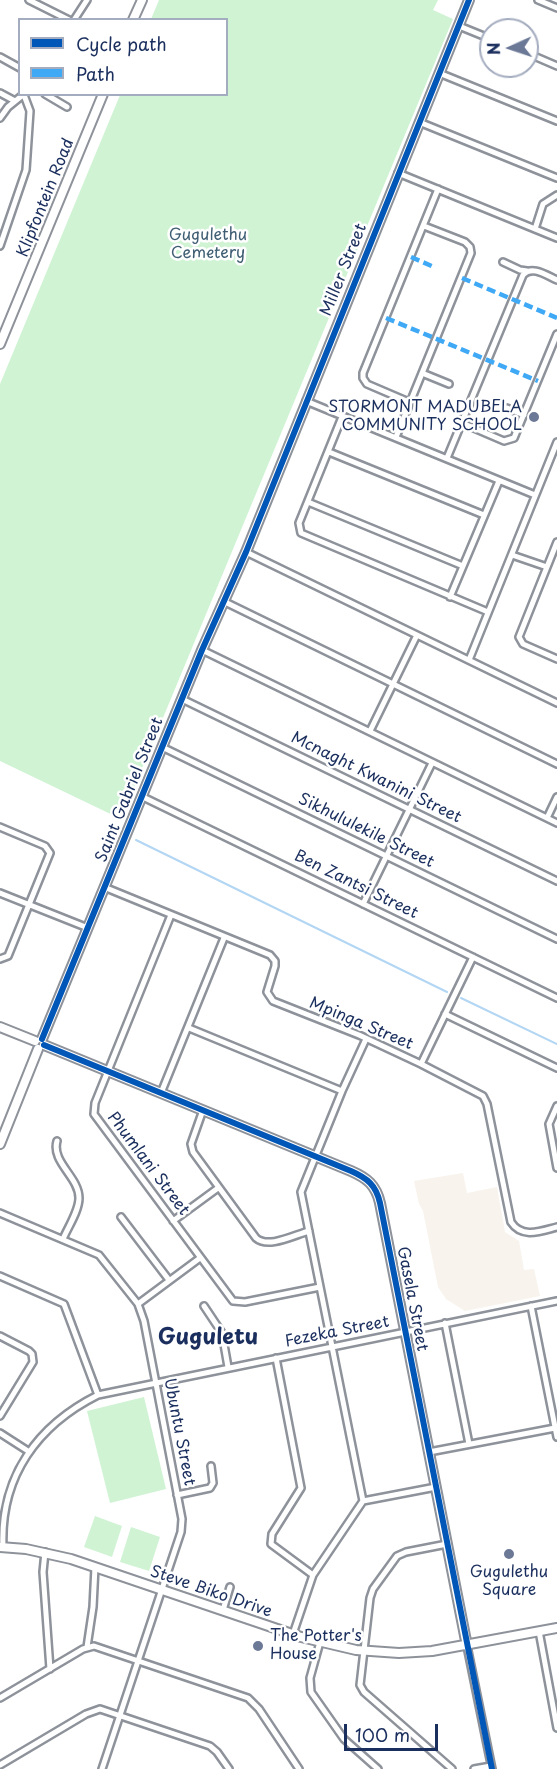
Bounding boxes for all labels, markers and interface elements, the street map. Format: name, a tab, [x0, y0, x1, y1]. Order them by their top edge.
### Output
legend	[18, 18, 228, 96]
north arrow	[479, 18, 539, 78]
text: Cycle path	[76, 30, 167, 57]
text: N	[481, 42, 505, 56]
text: Path	[76, 60, 115, 87]
street label: Klipfontein Road	[13, 136, 79, 260]
street label: Miller Street	[317, 221, 371, 319]
park label: Gugulethu Cemetery	[169, 226, 247, 264]
place label: STORMONT MADUBELA COMMUNITY SCHOOL	[328, 398, 522, 436]
marker: STORMONT MADUBELA COMMUNITY SCHOOL	[527, 410, 541, 424]
street label: Saint Gabriel Street	[92, 715, 168, 865]
street label: Mcnaght Kwanini Street	[288, 728, 464, 828]
street label: Sikhululekile Street	[295, 790, 437, 872]
street label: Ben Zantsi Street	[291, 847, 421, 923]
street label: Mpinga Street	[306, 994, 416, 1054]
street label: Phumlani Street	[103, 1109, 193, 1219]
street label: Gasela Street	[392, 1245, 432, 1353]
street label: Fezeka Street	[283, 1312, 391, 1352]
district label: Guguletu	[158, 1325, 258, 1351]
street label: Ubuntu Street	[159, 1377, 199, 1487]
marker: Gugulethu Square	[502, 1547, 516, 1561]
street label: Steve Biko Drive	[148, 1562, 274, 1622]
place label: Gugulethu Square	[470, 1563, 548, 1601]
place label: The Potter's House	[270, 1627, 362, 1665]
marker: The Potter's House	[251, 1639, 265, 1653]
scale bar	[347, 1712, 442, 1750]
text: 100 m	[355, 1721, 410, 1748]

